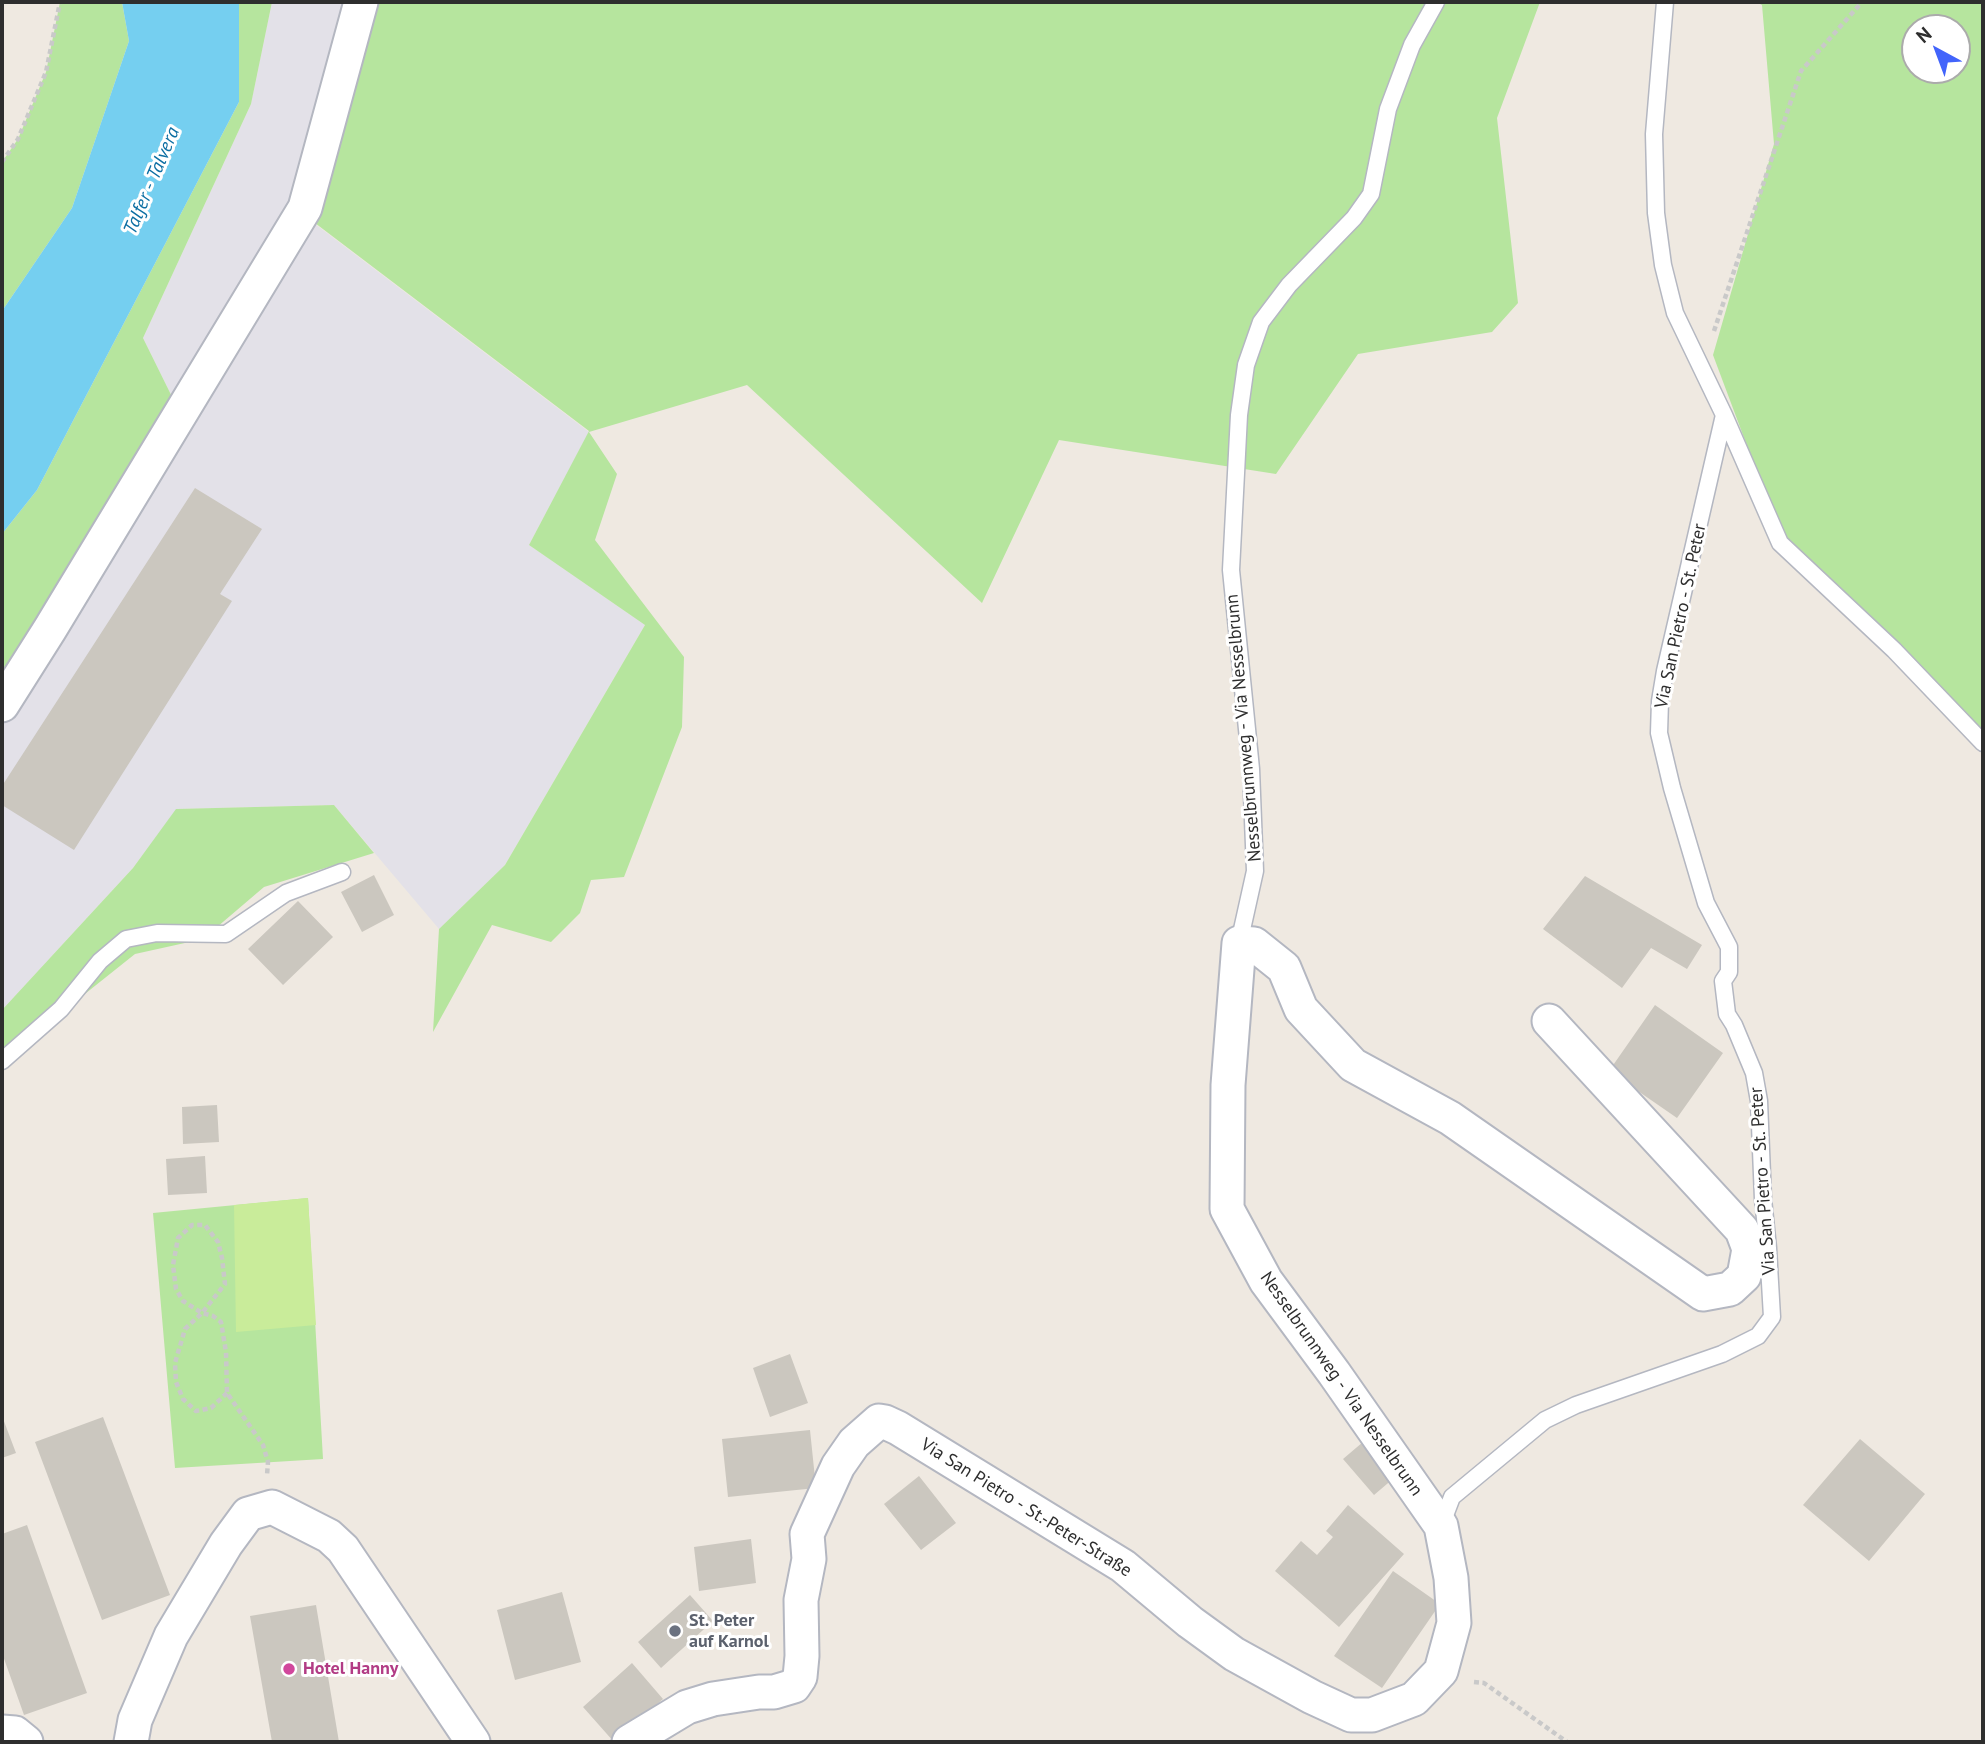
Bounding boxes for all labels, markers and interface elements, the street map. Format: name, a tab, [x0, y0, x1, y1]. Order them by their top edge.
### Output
north arrow	[1901, 14, 1971, 84]
text: N	[1911, 22, 1936, 48]
water label: Talfer - Talvera	[119, 124, 185, 238]
street label: Via San Pietro - St. Peter	[1651, 522, 1711, 710]
street label: Nesselbrunnweg - Via Nesselbrunn	[1222, 593, 1266, 863]
street label: Via San Pietro - St. Peter	[1746, 1086, 1780, 1276]
street label: Nesselbrunnweg - Via Nesselbrunn	[1255, 1268, 1427, 1500]
street label: Via San Pietro - St.-Peter-Straße	[917, 1434, 1135, 1582]
place label: St. Peter auf Karnol	[689, 1610, 769, 1652]
marker: St. Peter auf Karnol	[667, 1623, 683, 1639]
place label: Hotel Hanny	[303, 1658, 398, 1680]
marker: Hotel Hanny	[281, 1661, 297, 1677]

